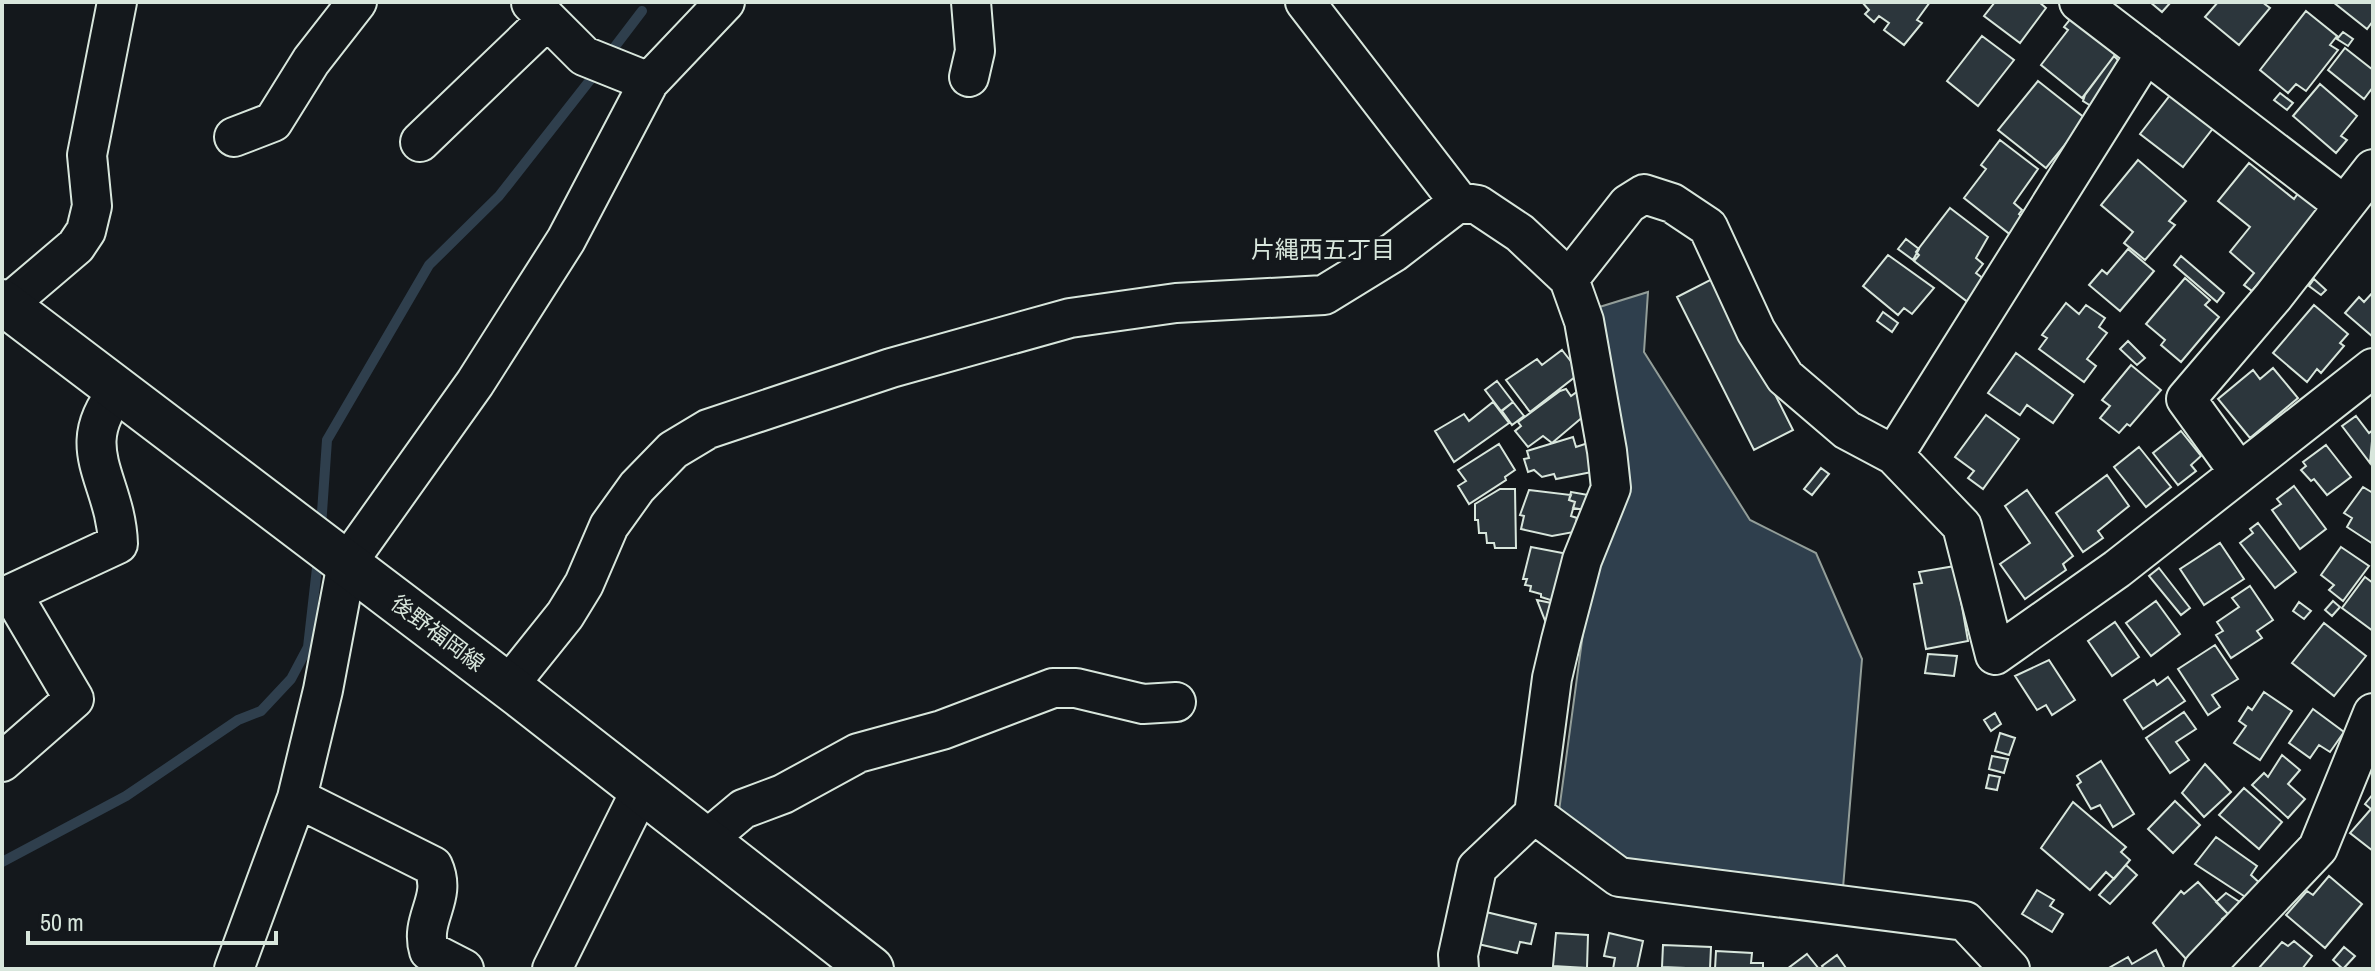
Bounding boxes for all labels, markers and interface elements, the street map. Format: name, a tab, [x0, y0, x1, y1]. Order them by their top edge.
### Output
district label: 片縄西五丁目	[1251, 233, 1395, 265]
street label: 後野福岡線	[385, 588, 491, 678]
scale bar	[28, 895, 276, 945]
text: 50 m	[40, 906, 84, 938]

